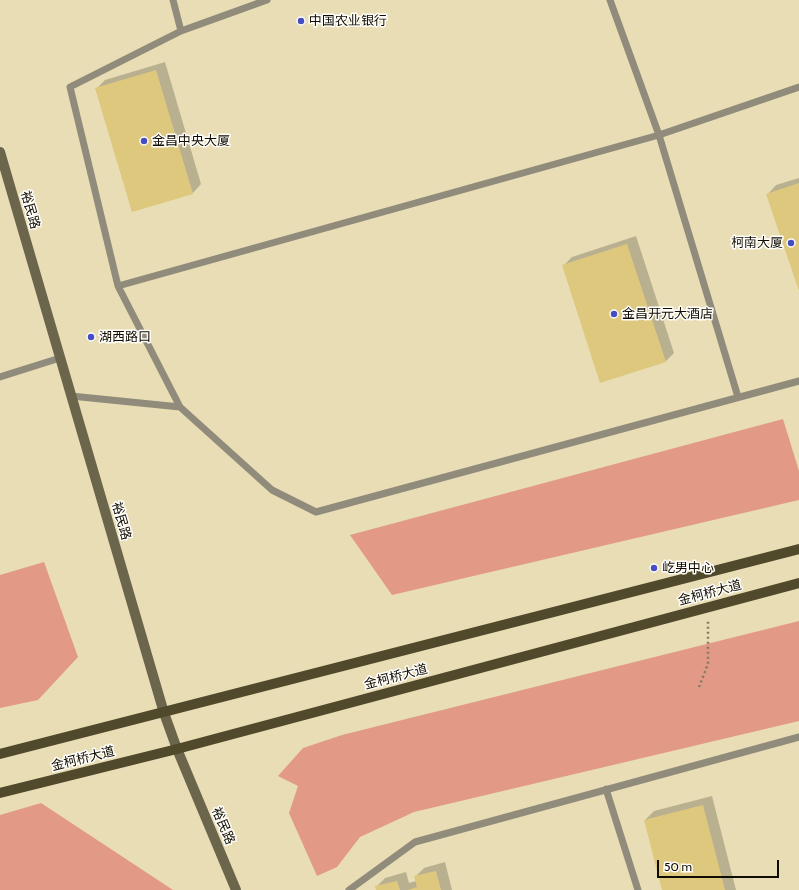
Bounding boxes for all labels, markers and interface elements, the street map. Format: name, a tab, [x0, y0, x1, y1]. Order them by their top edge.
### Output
place label: 中国农业银行	[309, 13, 387, 29]
marker: 中国农业银行	[296, 16, 306, 26]
place label: 金昌中央大厦	[152, 133, 230, 149]
marker: 金昌中央大厦	[139, 136, 149, 146]
street label: 裕民路	[17, 189, 43, 231]
place label: 柯南大厦	[731, 235, 783, 251]
marker: 柯南大厦	[786, 238, 796, 248]
place label: 金昌开元大酒店	[622, 306, 713, 322]
marker: 金昌开元大酒店	[609, 309, 619, 319]
place label: 湖西路口	[99, 329, 151, 345]
marker: 湖西路口	[86, 332, 96, 342]
street label: 裕民路	[108, 500, 134, 542]
place label: 屹男中心	[662, 560, 714, 576]
marker: 屹男中心	[649, 563, 659, 573]
street label: 金柯桥大道	[677, 577, 743, 609]
street label: 金柯桥大道	[363, 661, 429, 693]
street label: 金柯桥大道	[50, 744, 116, 774]
street label: 裕民路	[208, 805, 238, 847]
scale bar	[659, 852, 781, 878]
text: 50 m	[664, 859, 692, 874]

